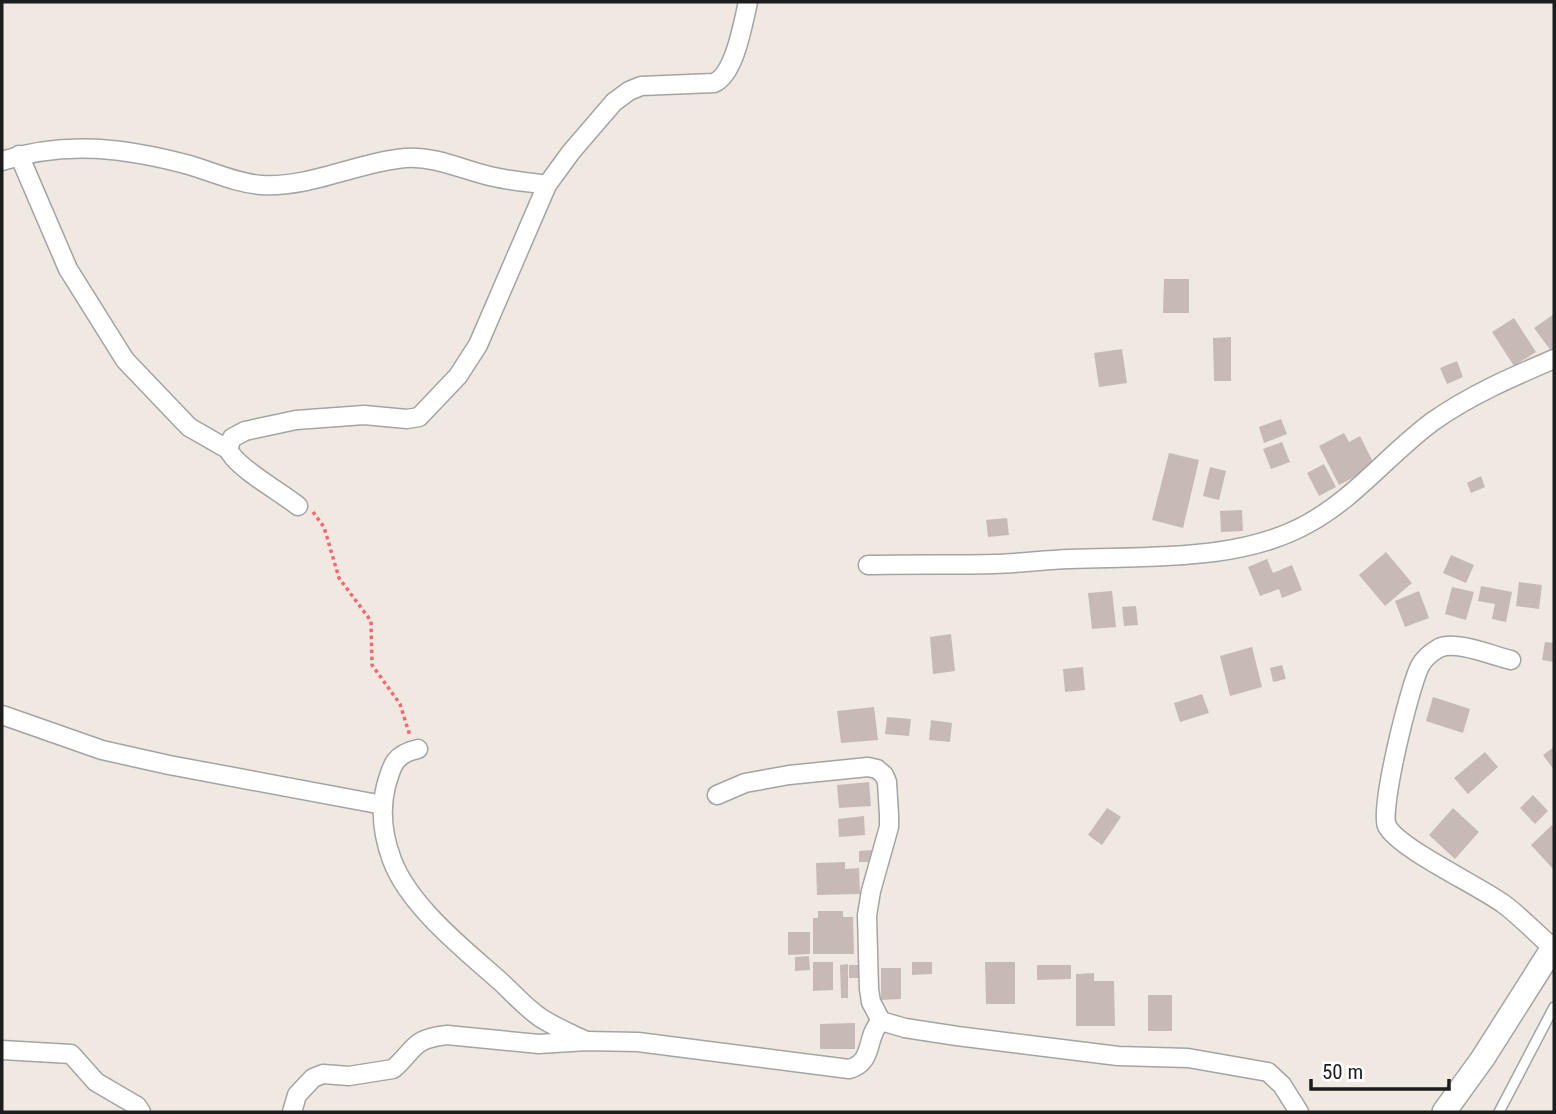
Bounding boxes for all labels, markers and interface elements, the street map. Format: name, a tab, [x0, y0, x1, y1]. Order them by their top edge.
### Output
scale bar	[1311, 1048, 1449, 1092]
text: 50 m	[1322, 1060, 1363, 1084]

